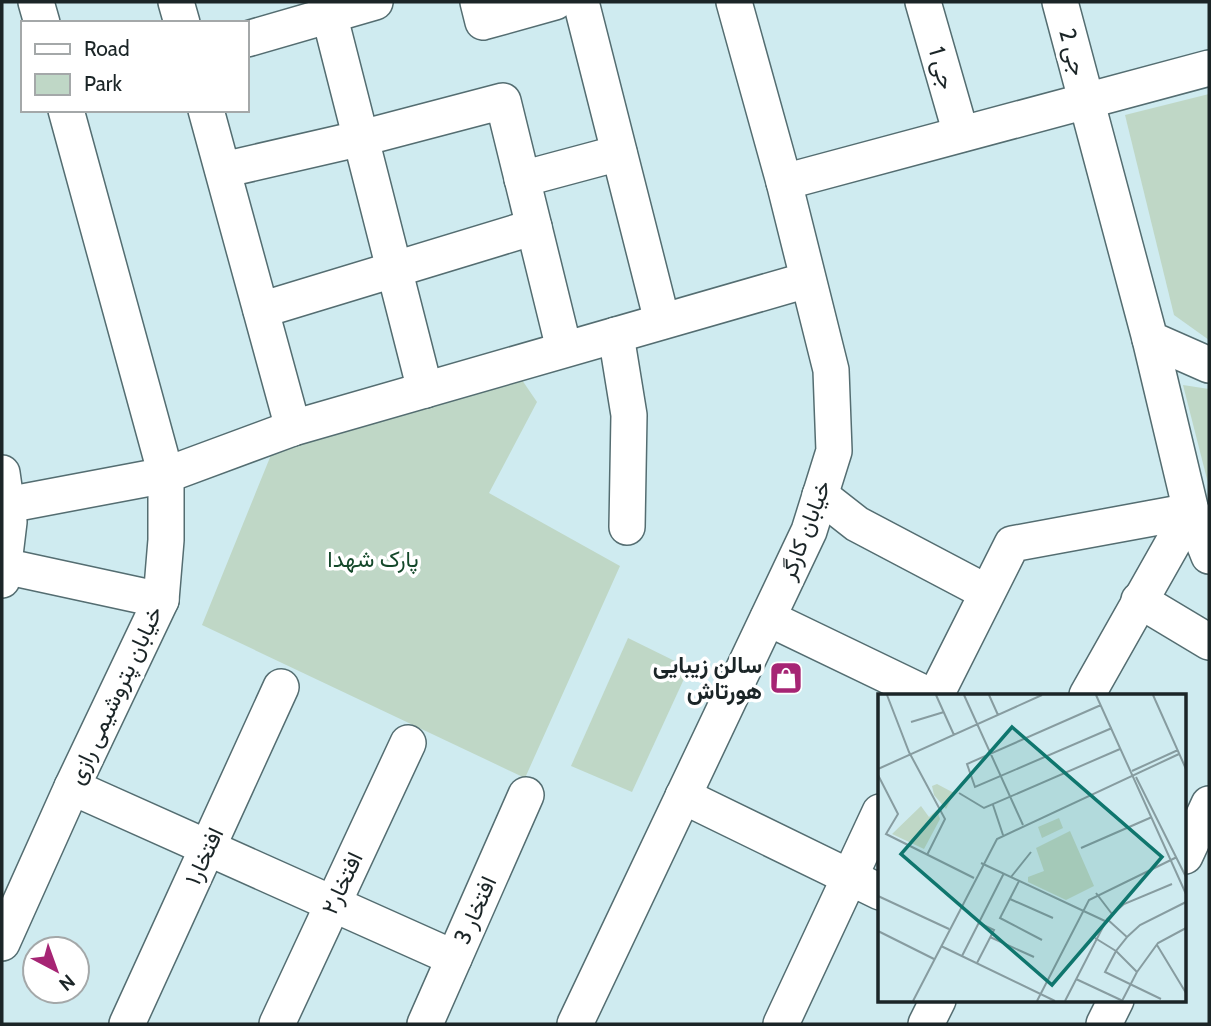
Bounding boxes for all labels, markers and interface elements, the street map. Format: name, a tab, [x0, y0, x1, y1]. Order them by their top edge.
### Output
legend	[21, 21, 248, 112]
street label: جی 2	[1053, 25, 1093, 79]
text: Road	[84, 36, 130, 61]
street label: جی 1	[923, 43, 961, 93]
text: Park	[84, 71, 122, 96]
street label: خیابان کارگر	[773, 476, 838, 585]
park label: پارک شهدا	[327, 545, 419, 575]
street label: خیابان پتروشیمی رازی	[61, 601, 170, 789]
place label: سالن زیبایی هورتاش	[653, 651, 762, 706]
shop icon: سالن زیبایی هورتاش	[767, 659, 805, 697]
inset map	[878, 694, 1186, 1002]
street label: افتخار۱	[179, 823, 230, 890]
street label: افتخار۲	[315, 847, 369, 919]
street label: افتخار 3	[448, 872, 503, 949]
north arrow	[21, 935, 91, 1005]
text: N	[54, 969, 79, 996]

